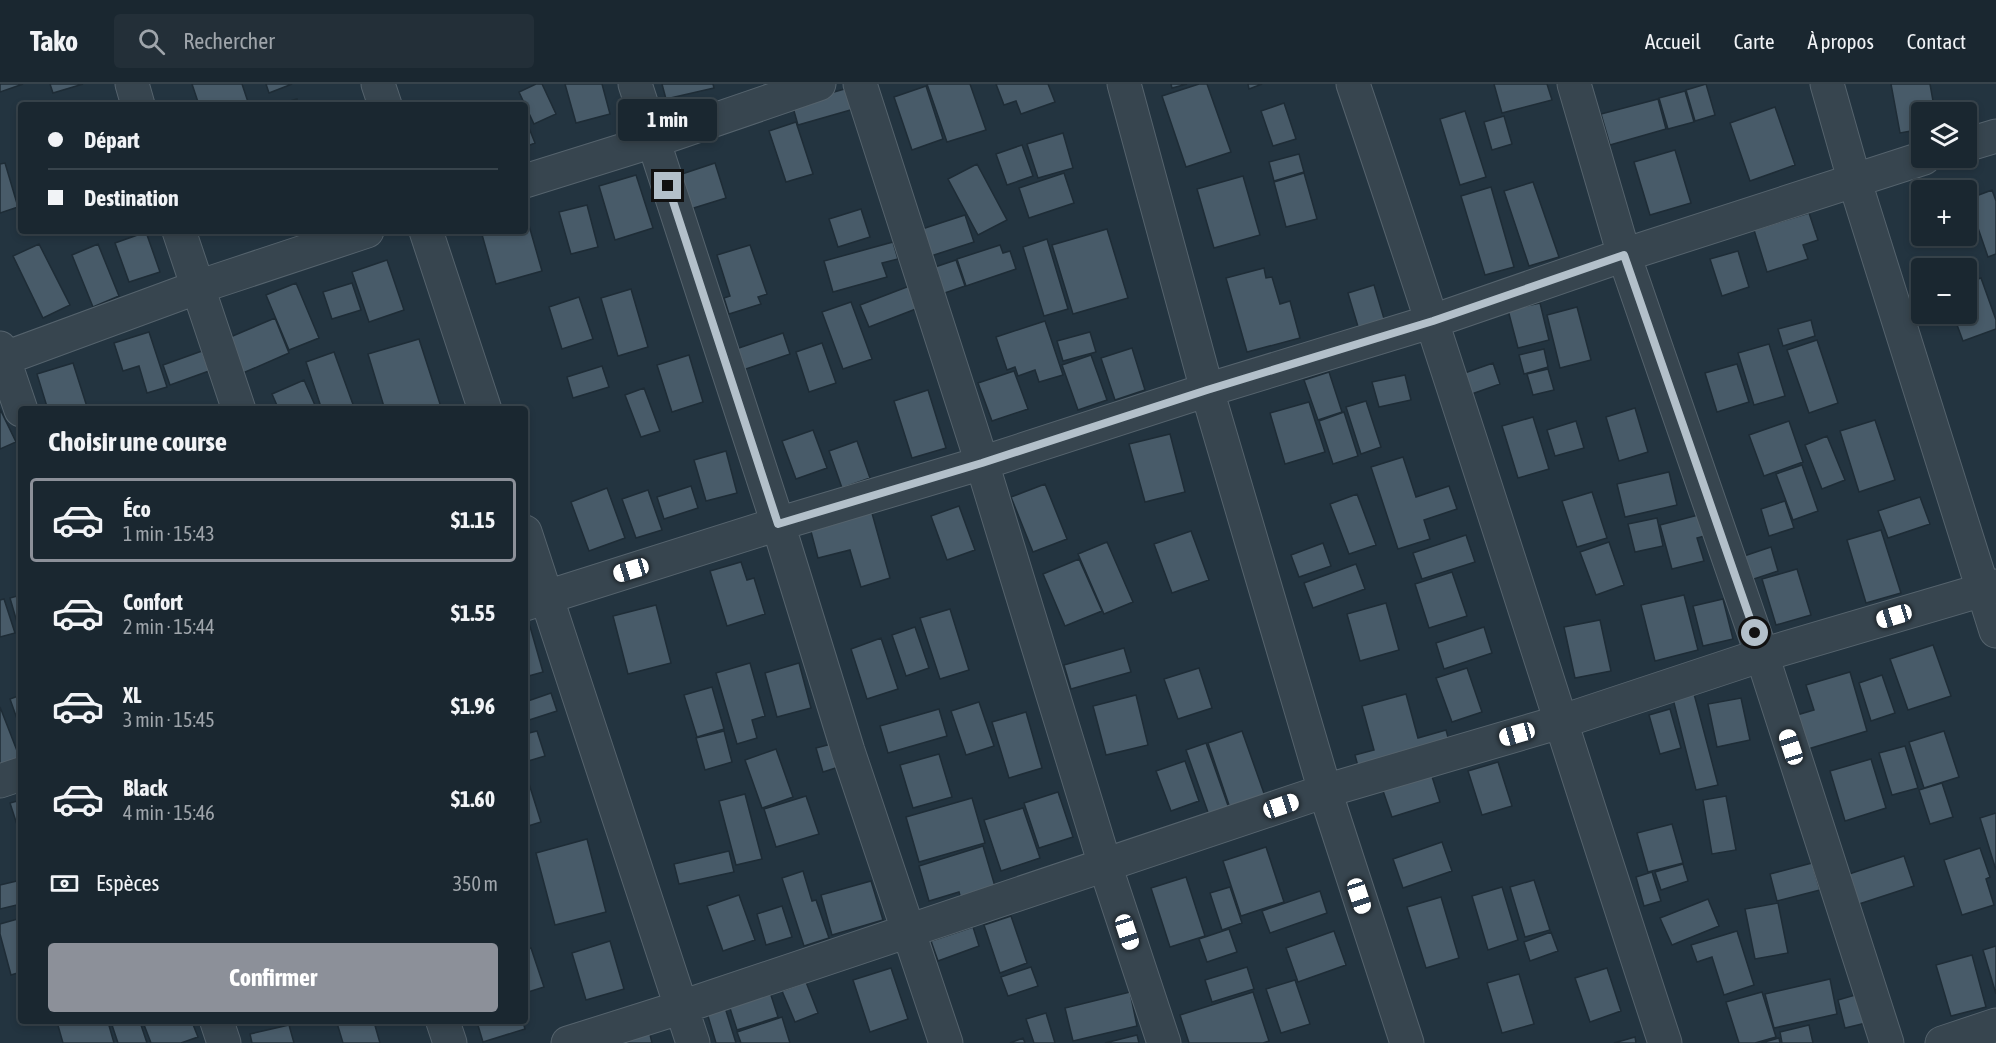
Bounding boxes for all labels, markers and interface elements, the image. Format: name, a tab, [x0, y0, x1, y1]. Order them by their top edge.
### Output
search box	[114, 14, 534, 68]
text: Tako	[30, 25, 78, 57]
icon: search	[135, 25, 168, 58]
text: Rechercher	[183, 28, 275, 54]
text: Accueil	[1645, 29, 1701, 53]
text: Carte	[1734, 29, 1774, 53]
text: À propos	[1807, 29, 1874, 53]
text: Contact	[1907, 29, 1966, 53]
callout: 1 min	[618, 99, 718, 141]
map controls	[1911, 102, 1977, 324]
button: layers	[1911, 102, 1977, 168]
text: 1 min	[647, 108, 688, 131]
text: Départ	[84, 127, 140, 153]
route end	[654, 172, 681, 199]
button: +	[1911, 180, 1977, 246]
text: Destination	[84, 185, 179, 211]
button: −	[1911, 258, 1977, 324]
text: Choisir une course	[48, 426, 227, 457]
icon: car	[51, 493, 105, 547]
text: Éco	[123, 496, 151, 522]
text: $1.15	[451, 507, 495, 533]
text: 1 min · 15:43	[123, 522, 215, 545]
car	[611, 556, 651, 584]
icon: car	[51, 586, 105, 640]
text: Confort	[123, 589, 183, 615]
text: $1.55	[451, 600, 495, 626]
car	[1874, 602, 1914, 630]
text: 2 min · 15:44	[123, 615, 215, 638]
route start	[1741, 619, 1768, 646]
icon: car	[51, 679, 105, 733]
text: XL	[123, 682, 141, 708]
text: $1.96	[451, 693, 495, 719]
text: 3 min · 15:45	[123, 708, 215, 731]
car	[1497, 720, 1537, 748]
car	[1777, 727, 1805, 767]
icon: car	[51, 772, 105, 826]
text: Black	[123, 775, 167, 801]
text: $1.60	[451, 786, 495, 812]
car	[1261, 792, 1301, 820]
text: 4 min · 15:46	[123, 801, 215, 824]
icon: cash	[48, 867, 81, 900]
text: Espèces	[96, 870, 159, 896]
text: 350 m	[453, 872, 498, 895]
car	[1345, 876, 1373, 916]
car	[1113, 912, 1141, 952]
button: Confirmer	[48, 943, 498, 1012]

